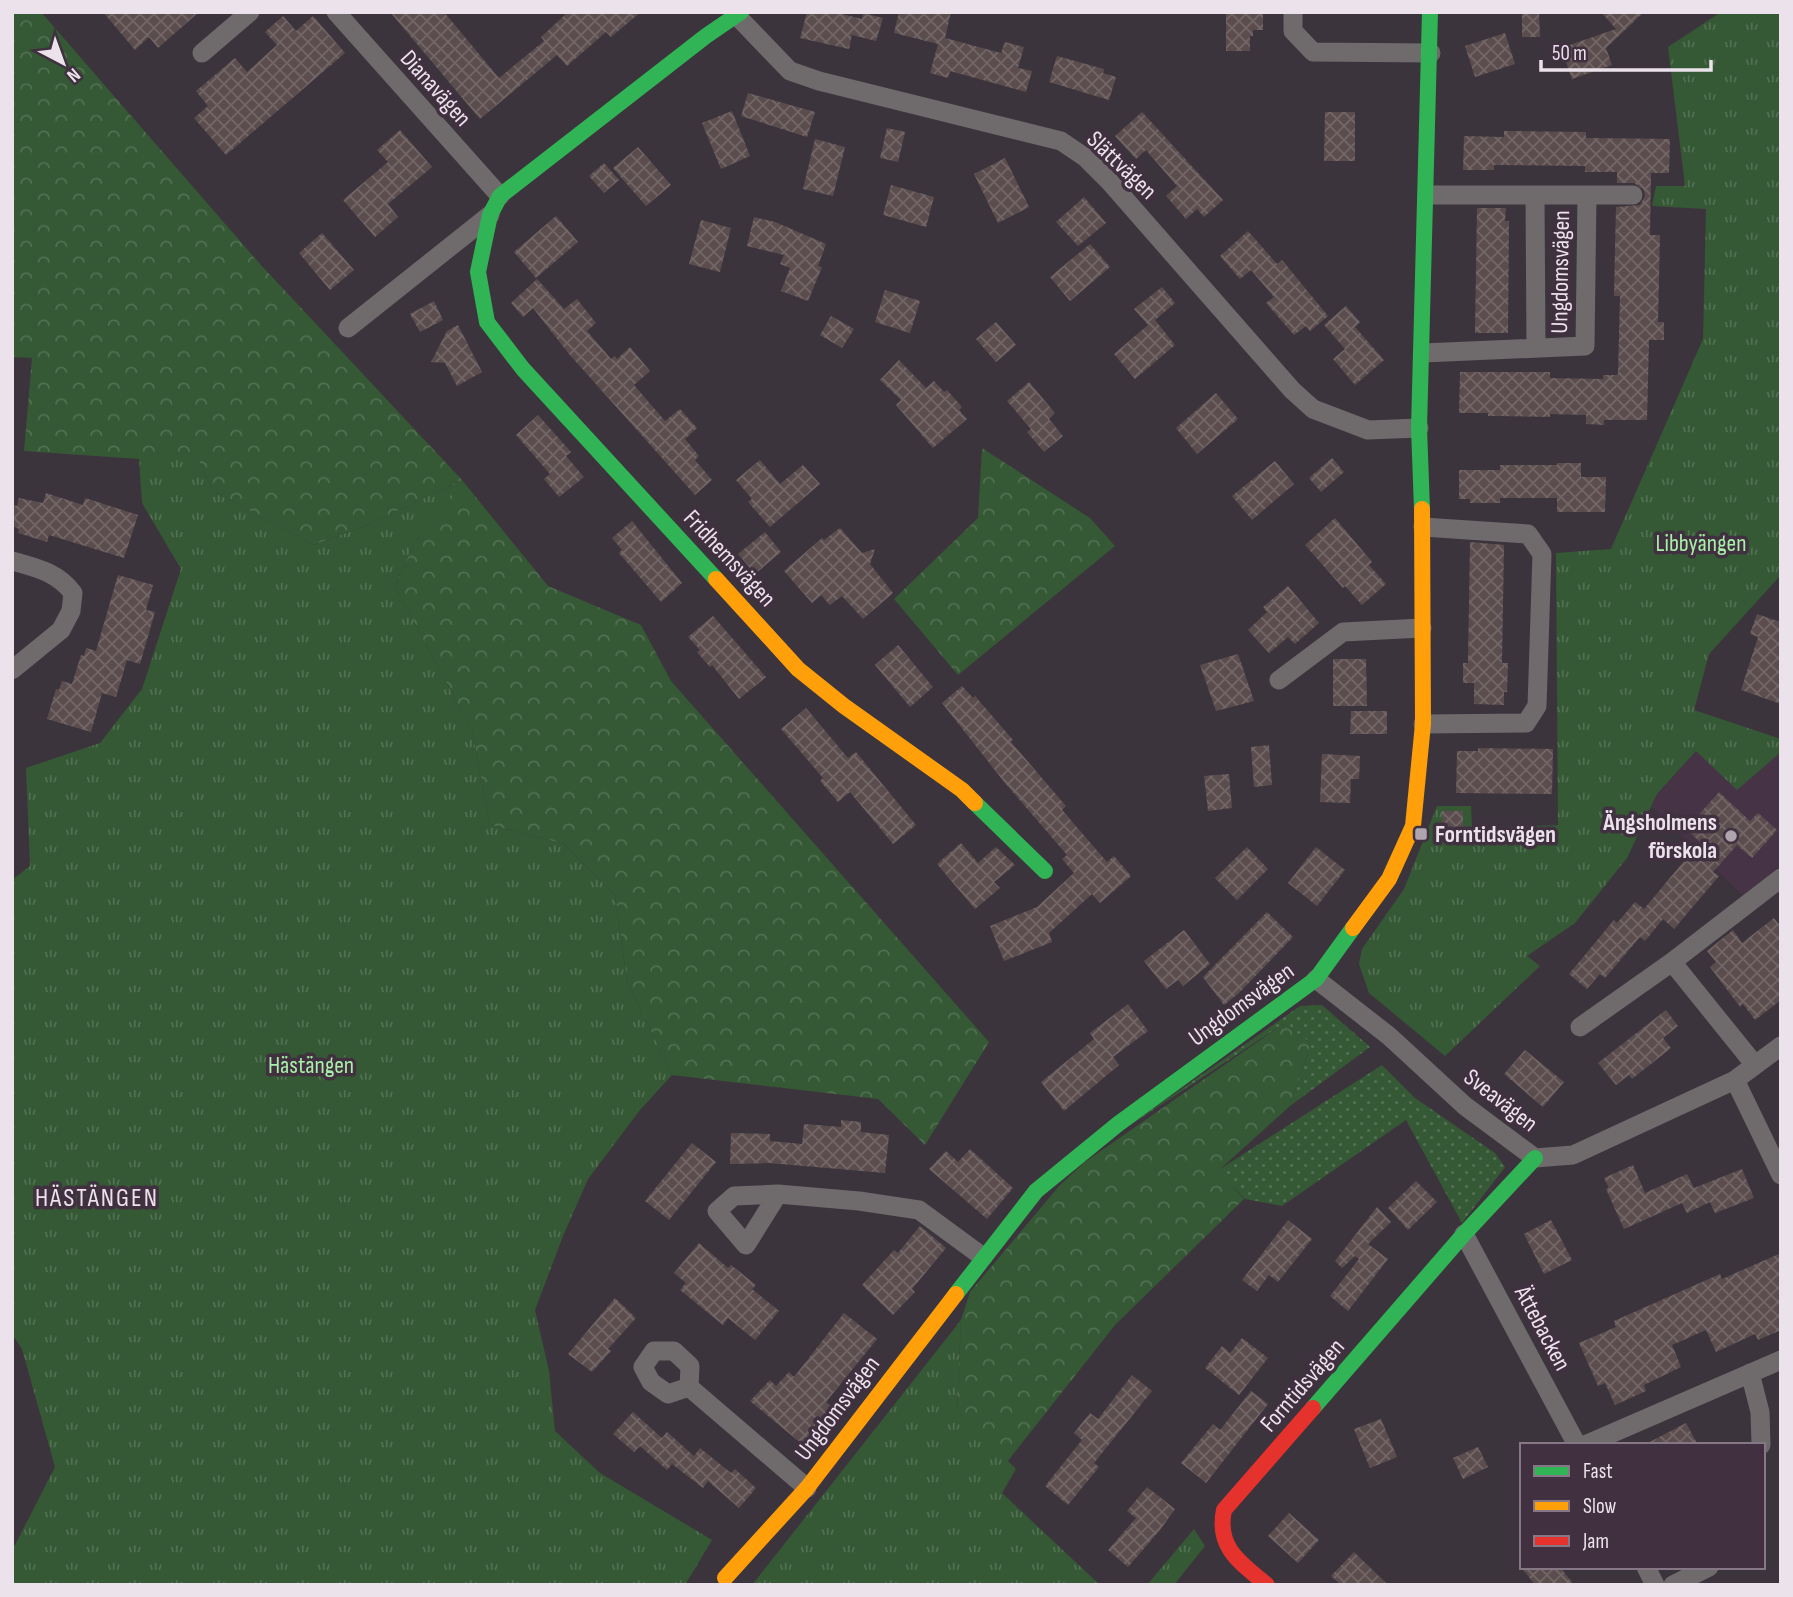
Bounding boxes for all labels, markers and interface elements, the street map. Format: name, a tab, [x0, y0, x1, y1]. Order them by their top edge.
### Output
north arrow	[28, 28, 98, 98]
scale bar	[1541, 28, 1711, 72]
text: 50 m	[1552, 41, 1587, 66]
street label: Dianavägen	[394, 44, 477, 132]
text: N	[62, 63, 85, 87]
street label: Slättvägen	[1081, 125, 1163, 206]
street label: Ungdomsvägen	[1545, 210, 1576, 334]
street label: Fridhemsvägen	[677, 504, 782, 613]
park label: Libbyängen	[1656, 529, 1746, 558]
place label: Ängsholmens förskola	[1602, 808, 1717, 865]
place label: Forntidsvägen	[1435, 820, 1556, 849]
marker: Forntidsvägen	[1413, 826, 1429, 842]
marker: Ängsholmens förskola	[1723, 828, 1739, 844]
street label: Ungdomsvägen	[1183, 956, 1300, 1052]
park label: Hästängen	[268, 1051, 354, 1080]
street label: Sveavägen	[1458, 1063, 1543, 1138]
district label: HÄSTÄNGEN	[35, 1183, 159, 1214]
street label: Ättebacken	[1508, 1280, 1577, 1376]
street label: Forntidsvägen	[1254, 1333, 1351, 1438]
street label: Ungdomsvägen	[789, 1350, 886, 1466]
legend	[1520, 1443, 1765, 1569]
text: Fast	[1583, 1459, 1613, 1484]
text: Slow	[1583, 1494, 1617, 1519]
text: Jam	[1582, 1529, 1609, 1554]

